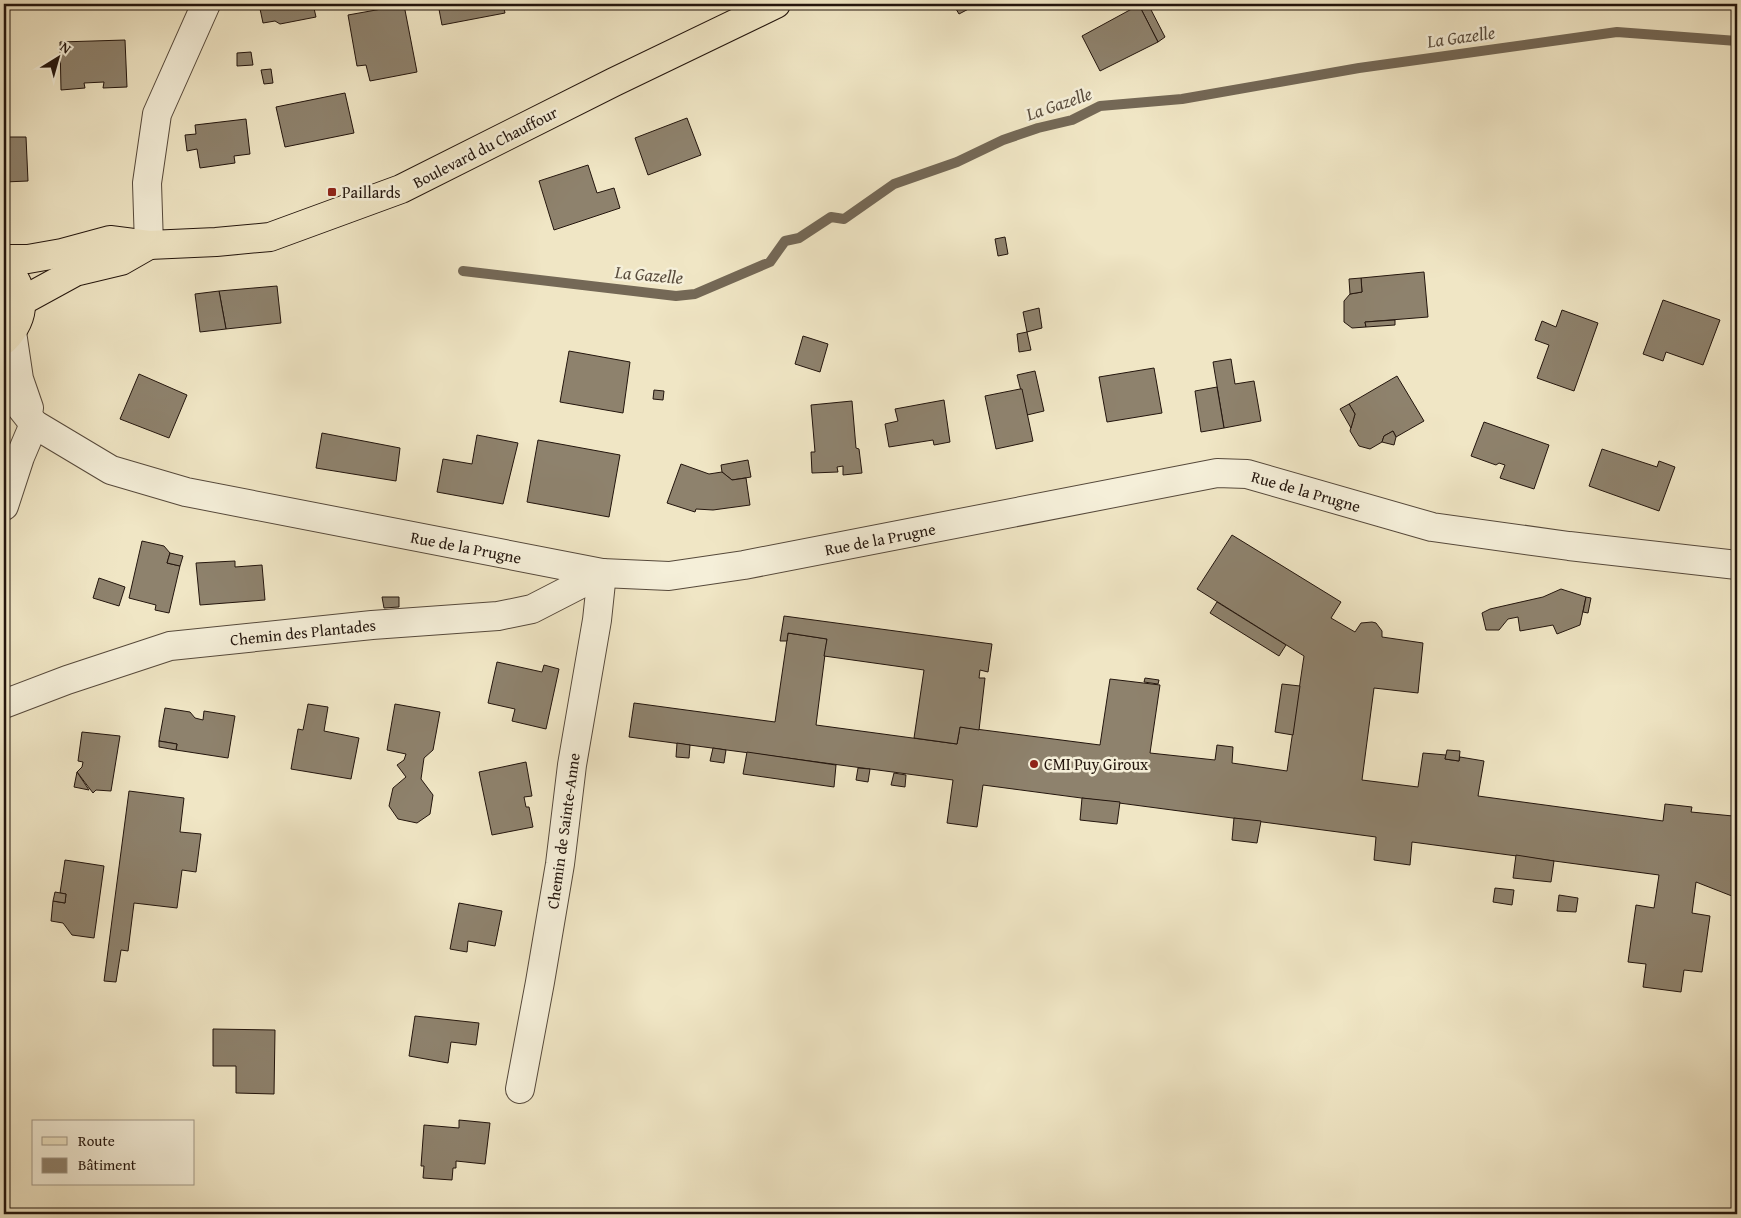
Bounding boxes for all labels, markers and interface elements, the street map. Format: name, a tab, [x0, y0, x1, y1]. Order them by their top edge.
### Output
water label: La Gazelle	[1424, 18, 1497, 55]
north arrow	[32, 32, 82, 82]
text: N	[56, 37, 76, 59]
water label: La Gazelle	[1021, 80, 1095, 128]
street label: Boulevard du Chauffour	[408, 100, 562, 194]
place label: Paillards	[342, 180, 401, 204]
marker: Paillards	[326, 186, 338, 198]
water label: La Gazelle	[613, 258, 684, 291]
street label: Rue de la Prugne	[1249, 464, 1363, 518]
street label: Rue de la Prugne	[823, 517, 937, 561]
street label: Rue de la Prugne	[409, 525, 523, 569]
street label: Chemin des Plantades	[229, 612, 377, 652]
street label: Chemin de Sainte-Anne	[540, 751, 586, 911]
place label: CMI Puy Giroux	[1044, 752, 1149, 776]
marker: CMI Puy Giroux	[1028, 758, 1040, 770]
legend	[32, 1120, 195, 1186]
text: Route	[78, 1130, 115, 1151]
text: Bâtiment	[78, 1154, 137, 1175]

